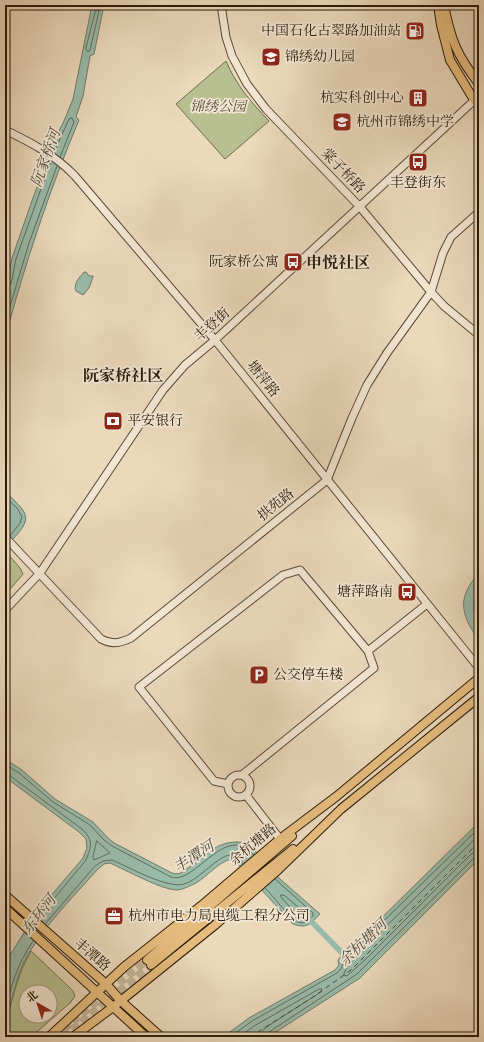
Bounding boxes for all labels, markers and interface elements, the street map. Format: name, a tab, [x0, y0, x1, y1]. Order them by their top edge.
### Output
fuel station icon: 中国石化古翠路加油站	[404, 20, 426, 42]
place label: 中国石化古翠路加油站	[261, 22, 401, 40]
school or university icon: 锦绣幼儿园	[260, 46, 282, 68]
place label: 锦绣幼儿园	[285, 48, 355, 66]
building icon: 杭实科创中心	[407, 87, 429, 109]
place label: 杭实科创中心	[320, 89, 404, 107]
park label: 锦绣公园	[190, 98, 248, 116]
school or university icon: 杭州市锦绣中学	[331, 111, 353, 133]
place label: 杭州市锦绣中学	[356, 113, 454, 131]
water label: 阮家桥河	[27, 124, 66, 189]
street label: 棠子桥路	[317, 145, 369, 197]
bus stop icon: 丰登街东	[407, 151, 429, 173]
place label: 丰登街东	[390, 174, 446, 192]
bus stop icon: 阮家桥公寓	[282, 251, 304, 273]
place label: 阮家桥公寓	[209, 253, 279, 271]
district label: 申悦社区	[306, 254, 370, 274]
street label: 丰登街	[190, 304, 234, 346]
street label: 塘萍路	[243, 357, 283, 401]
district label: 阮家桥社区	[83, 366, 163, 387]
bank icon: 平安银行	[102, 410, 124, 432]
place label: 平安银行	[127, 412, 183, 430]
street label: 拱苑路	[254, 485, 298, 525]
bus stop icon: 塘萍路南	[396, 581, 418, 603]
place label: 塘萍路南	[337, 583, 393, 601]
parking icon: 公交停车楼	[248, 664, 270, 686]
place label: 公交停车楼	[273, 666, 343, 684]
street label: 余杭塘路	[226, 820, 280, 870]
water label: 丰潭河	[170, 835, 221, 877]
water label: 东环河	[18, 889, 62, 939]
office icon: 杭州市电力局电缆工程分公司	[103, 905, 125, 927]
place label: 杭州市电力局电缆工程分公司	[128, 907, 310, 925]
water label: 余杭塘河	[335, 913, 393, 971]
street label: 丰潭路	[70, 934, 114, 976]
north arrow	[18, 984, 58, 1024]
text: 北	[24, 988, 41, 1006]

